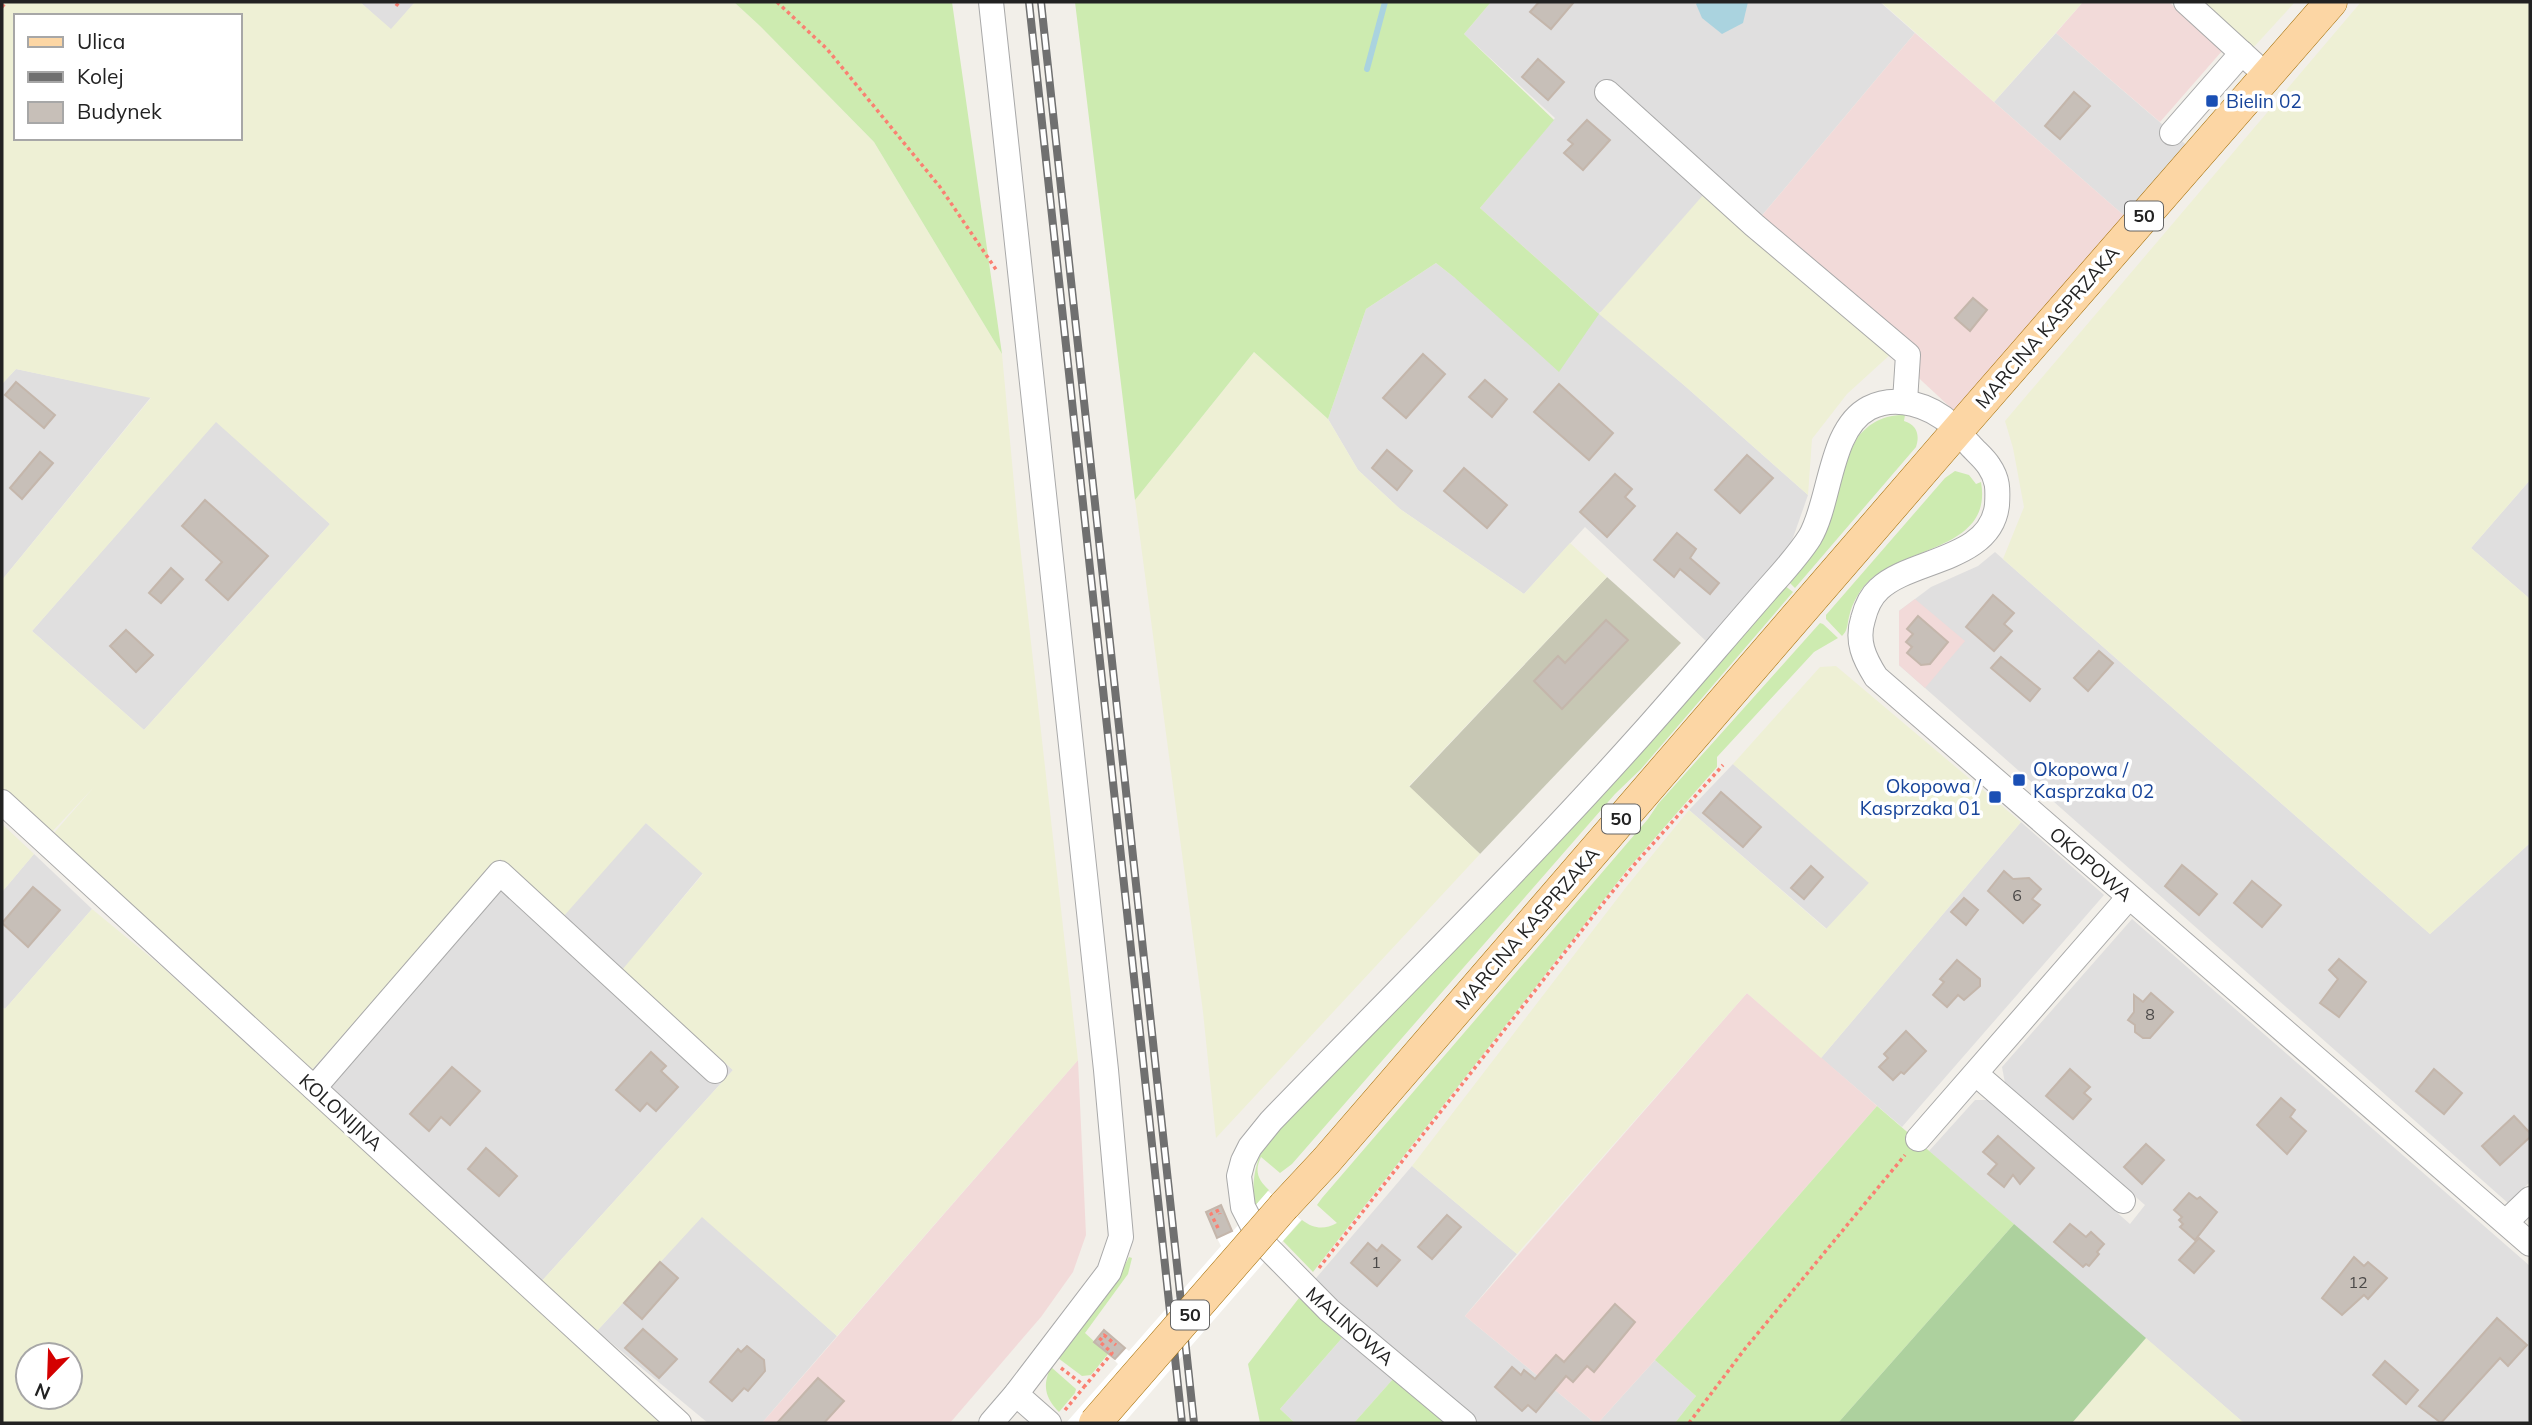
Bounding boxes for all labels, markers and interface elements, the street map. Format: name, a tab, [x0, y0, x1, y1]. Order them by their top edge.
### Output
legend	[14, 14, 242, 140]
text: Ulica	[77, 28, 125, 54]
text: Kolej	[77, 63, 124, 89]
place label: Bielin 02	[2226, 89, 2302, 113]
marker: Bielin 02	[2204, 93, 2220, 109]
text: Budynek	[77, 98, 162, 124]
road number: 50	[2125, 202, 2163, 230]
street label: MARCINA KASPRZAKA	[1970, 241, 2124, 413]
place label: Okopowa / Kasprzaka 02	[2033, 757, 2154, 803]
marker: Okopowa / Kasprzaka 02	[2011, 772, 2027, 788]
place label: Okopowa / Kasprzaka 01	[1860, 774, 1982, 820]
marker: Okopowa / Kasprzaka 01	[1987, 789, 2003, 805]
road number: 50	[1602, 804, 1640, 834]
street label: OKOPOWA	[2045, 822, 2137, 906]
street label: MARCINA KASPRZAKA	[1450, 842, 1604, 1014]
house number: 6	[2012, 885, 2022, 905]
house number: 8	[2145, 1004, 2155, 1024]
street label: KOLONIJNA	[294, 1068, 388, 1156]
house number: 1	[1371, 1252, 1381, 1272]
house number: 12	[2348, 1272, 2368, 1292]
street label: MALINOWA	[1301, 1281, 1399, 1371]
road number: 50	[1171, 1300, 1209, 1330]
north arrow	[14, 1341, 84, 1411]
text: N	[31, 1378, 54, 1405]

